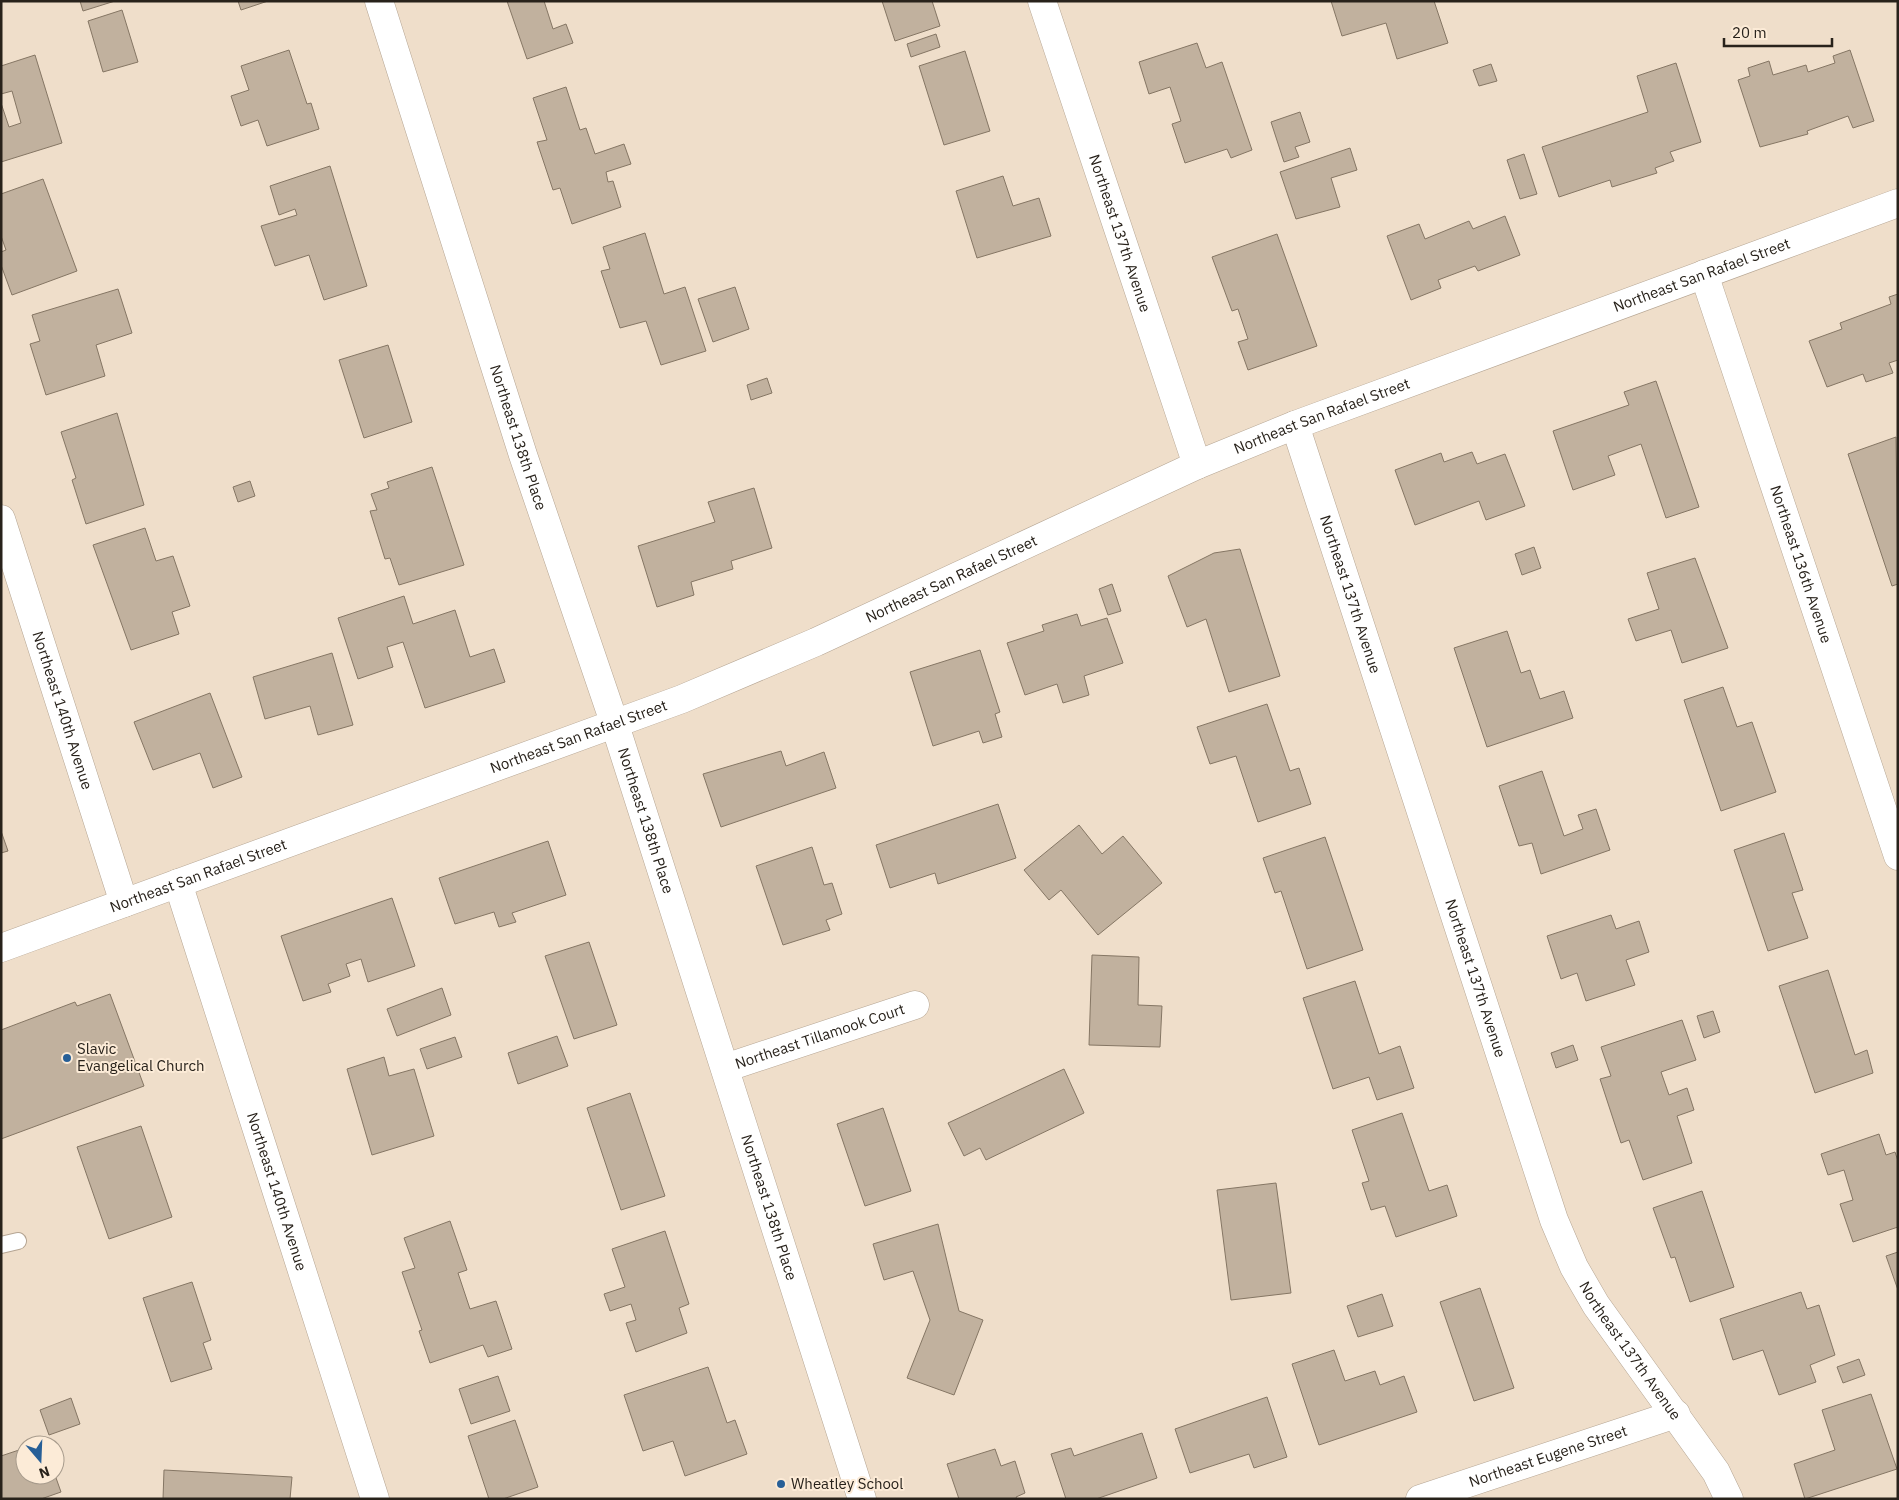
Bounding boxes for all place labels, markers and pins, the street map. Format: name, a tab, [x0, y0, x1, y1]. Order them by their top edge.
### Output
place label: Slavic Evangelical Church	[77, 1039, 204, 1075]
marker: Slavic Evangelical Church	[61, 1052, 73, 1064]
place label: Wheatley School	[791, 1474, 903, 1493]
marker: Wheatley School	[775, 1478, 787, 1490]

